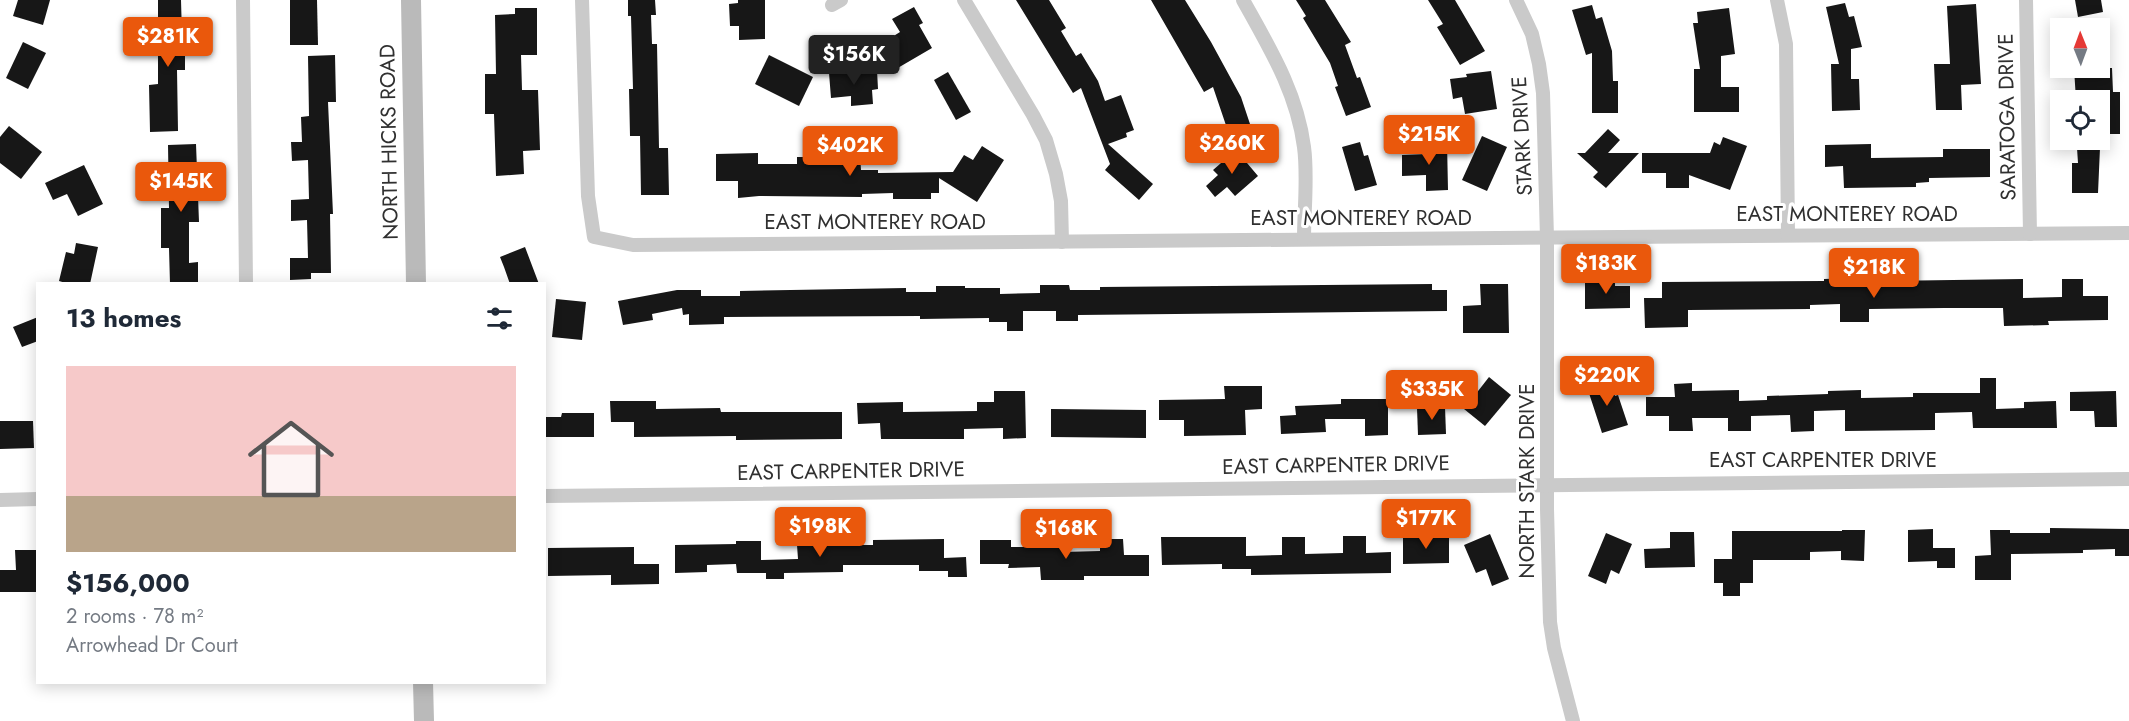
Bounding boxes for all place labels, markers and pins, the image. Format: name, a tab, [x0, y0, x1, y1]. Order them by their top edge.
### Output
pin: $281K	[126, 17, 210, 68]
pin: $156K	[812, 35, 896, 86]
pin: $215K	[1387, 115, 1471, 166]
pin: $260K	[1190, 124, 1274, 175]
pin: $402K	[808, 126, 892, 177]
pin: $145K	[139, 162, 223, 213]
pin: $183K	[1564, 244, 1648, 295]
pin: $218K	[1832, 248, 1916, 299]
pin: $220K	[1565, 356, 1649, 407]
pin: $335K	[1390, 370, 1474, 421]
pin: $177K	[1384, 499, 1468, 550]
pin: $198K	[778, 507, 862, 558]
pin: $168K	[1024, 509, 1108, 560]

